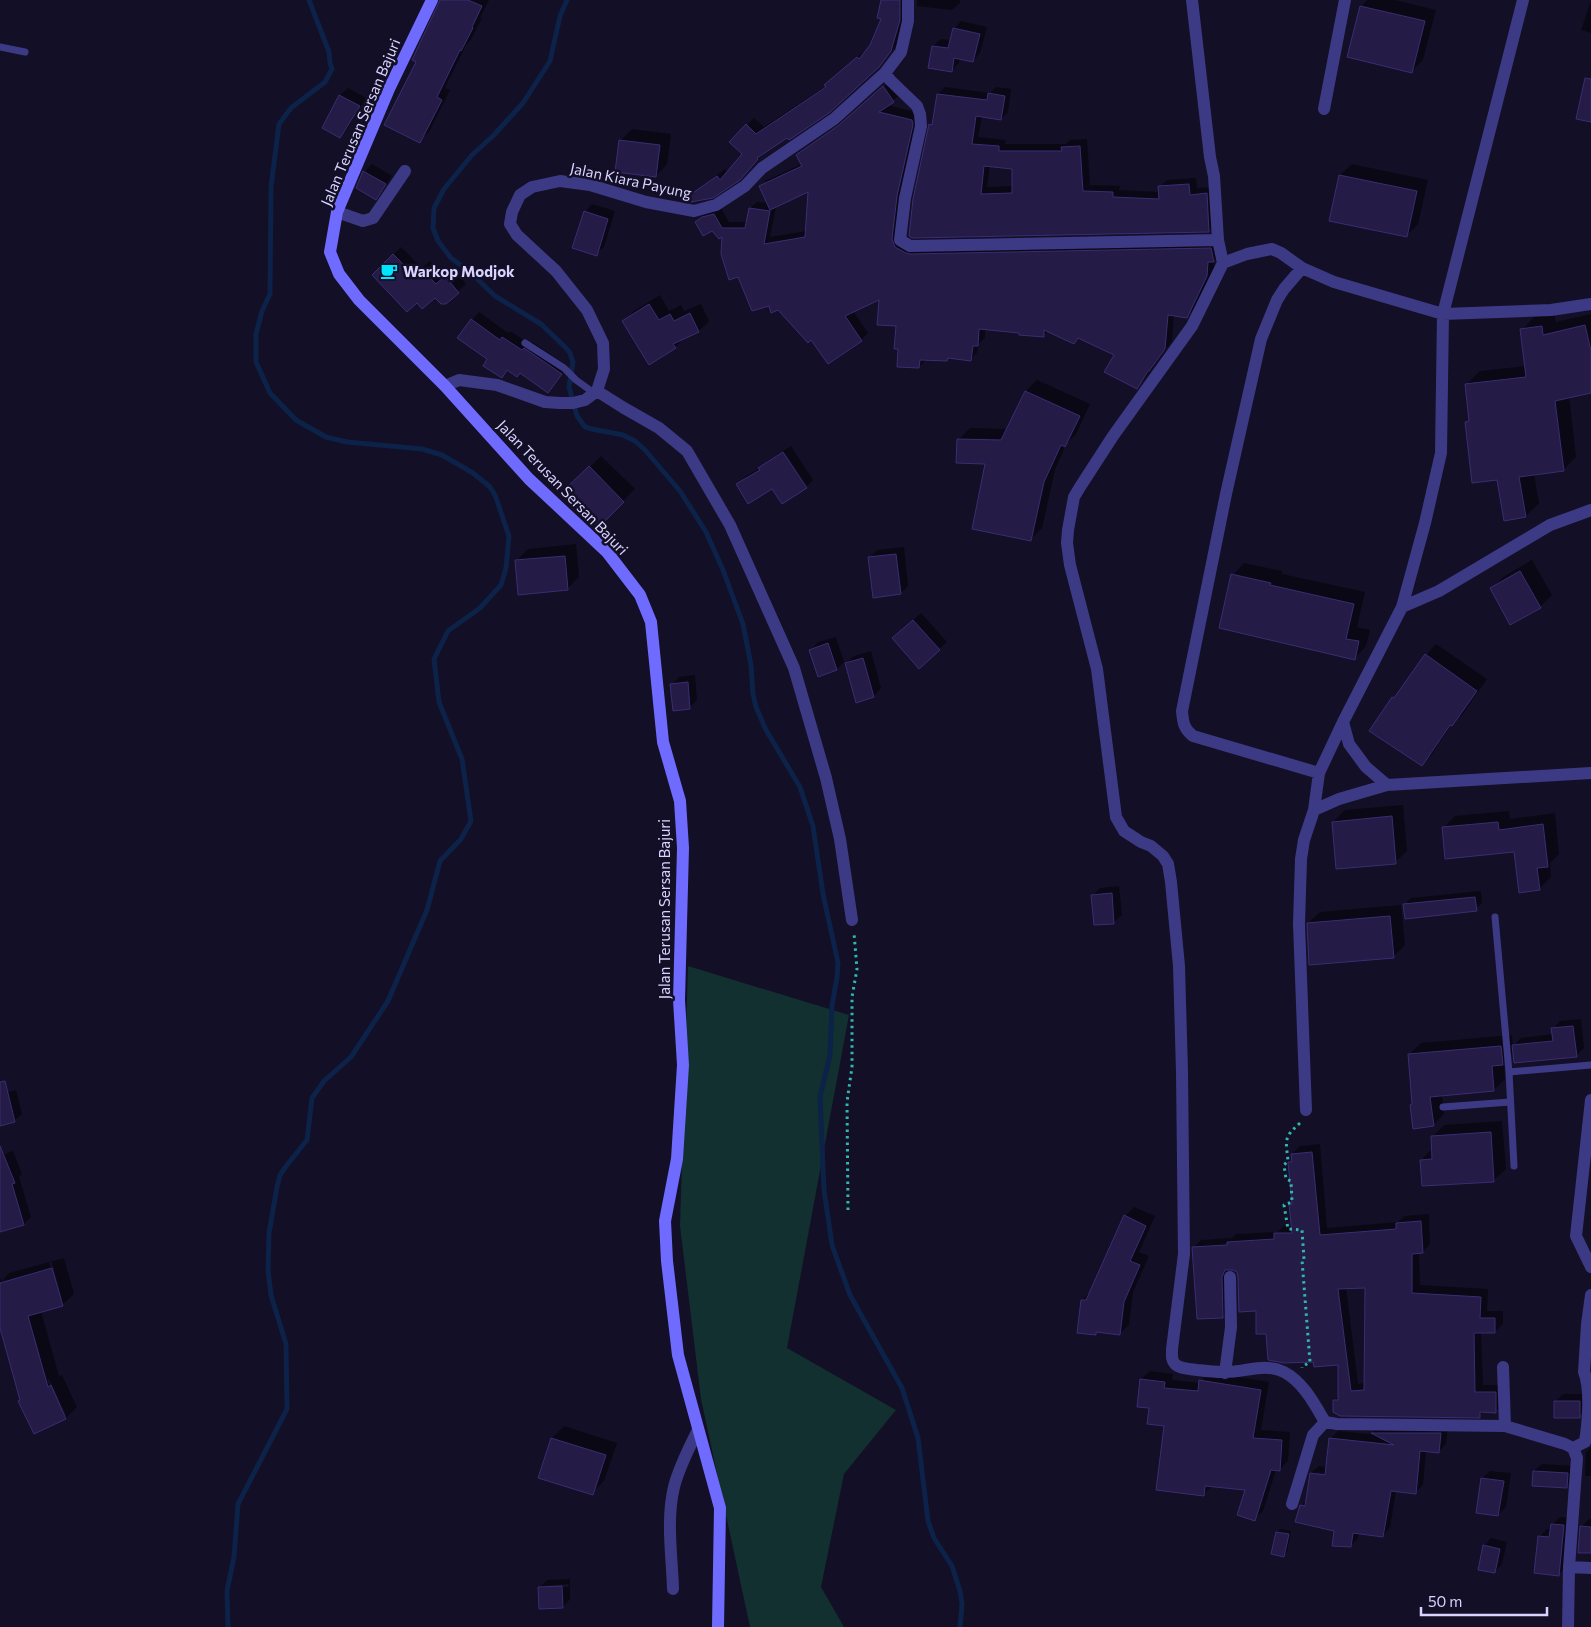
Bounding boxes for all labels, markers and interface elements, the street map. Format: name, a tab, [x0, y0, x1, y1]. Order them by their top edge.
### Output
street label: Jalan Terusan Sersan Bajuri	[316, 35, 404, 209]
street label: Jalan Kiara Payung	[569, 158, 693, 202]
cafe icon: Warkop Modjok	[379, 261, 399, 281]
place label: Warkop Modjok	[403, 262, 515, 280]
street label: Jalan Terusan Sersan Bajuri	[494, 416, 632, 558]
street label: Jalan Terusan Sersan Bajuri	[655, 819, 673, 999]
scale bar	[1421, 1584, 1547, 1616]
text: 50 m	[1428, 1592, 1462, 1610]

